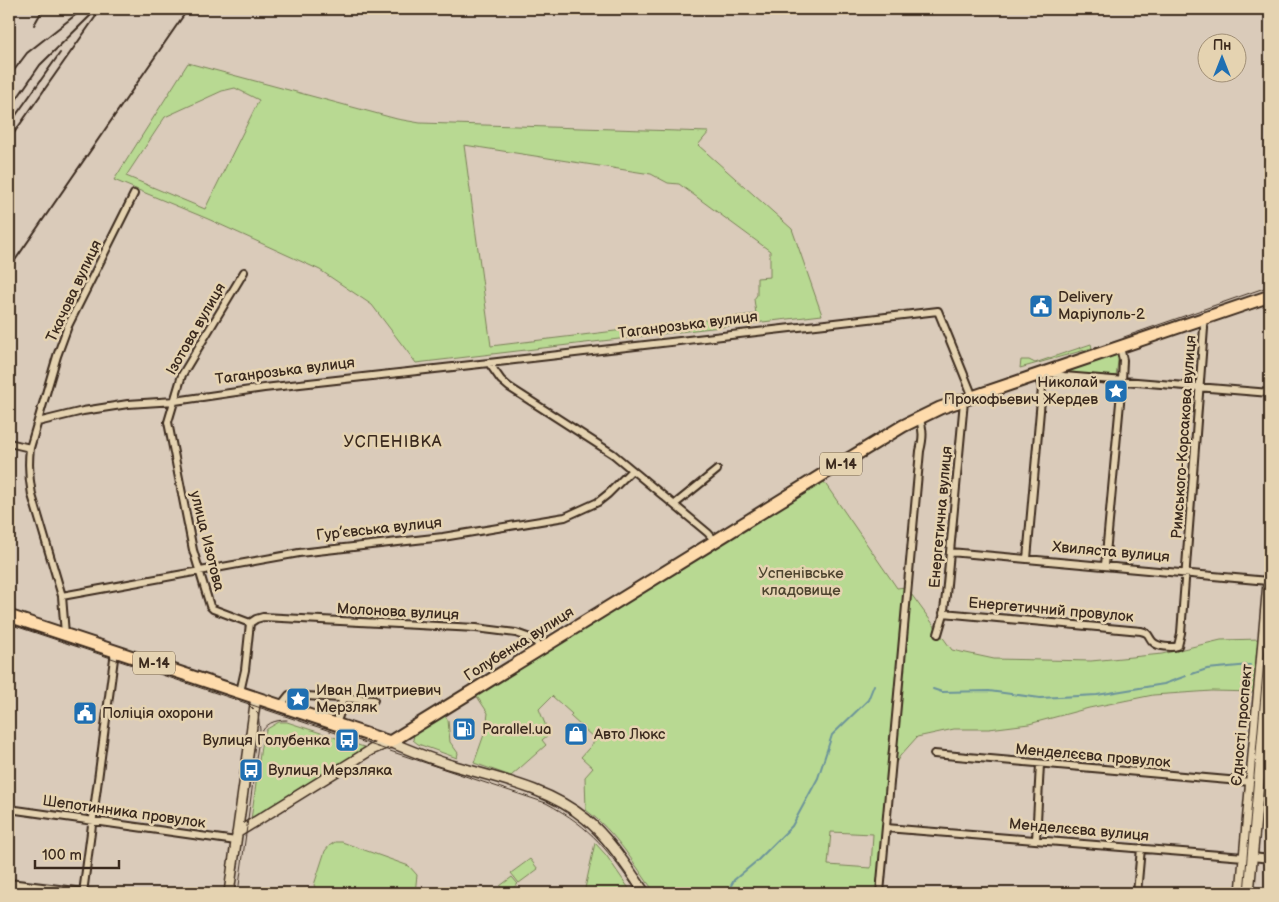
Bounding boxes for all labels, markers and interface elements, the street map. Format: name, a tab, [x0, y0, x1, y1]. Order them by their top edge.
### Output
north arrow	[1196, 32, 1246, 82]
text: Пн	[1213, 37, 1231, 54]
street label: Ткачова вулиця	[42, 237, 106, 345]
street label: Ізотова вулиця	[162, 280, 230, 378]
place label: Delivery Марiуполь-2	[1058, 288, 1145, 324]
public building icon: Delivery Марiуполь-2	[1028, 293, 1054, 319]
street label: Таганрозька вулиця	[617, 307, 759, 343]
street label: Римського-Корсакова вулиця	[1167, 334, 1201, 540]
street label: Таганрозька вулиця	[214, 353, 356, 389]
place label: Николай Прокофьевич Жердев	[944, 373, 1098, 409]
place icon: Николай Прокофьевич Жердев	[1103, 378, 1129, 404]
district label: УСПЕНІВКА	[344, 433, 442, 452]
street label: Енергетична вулиця	[925, 445, 957, 589]
road number: М-14	[820, 452, 862, 476]
street label: улица Изотова	[185, 489, 229, 593]
street label: Гур’євська вулиця	[315, 513, 443, 545]
street label: Хвиляста вулиця	[1051, 537, 1171, 567]
park label: Успенівське кладовище	[758, 564, 844, 600]
street label: Енергетичний провулок	[968, 593, 1134, 627]
street label: Молонова вулиця	[336, 599, 460, 625]
street label: Голубенка вулиця	[461, 603, 577, 685]
road number: М-14	[133, 651, 175, 674]
street label: Єдності проспект	[1227, 663, 1257, 787]
place label: Иван Дмитриевич Мерзляк	[316, 681, 441, 717]
place icon: Иван Дмитриевич Мерзляк	[285, 686, 311, 712]
public building icon: Поліція охорони	[72, 700, 98, 726]
place label: Поліція охорони	[102, 704, 213, 723]
fuel station icon: Parallel.ua	[451, 716, 477, 742]
place label: Parallel.ua	[482, 720, 552, 739]
shop icon: Авто Люкс	[563, 721, 589, 747]
place label: Авто Люкс	[593, 725, 666, 744]
bus stop icon: Вулиця Голубенка	[334, 727, 360, 753]
place label: Вулиця Голубенка	[202, 731, 330, 750]
street label: Менделєєва провулок	[1015, 740, 1171, 772]
bus stop icon: Вулиця Мерзляка	[238, 757, 264, 783]
place label: Вулиця Мерзляка	[268, 761, 393, 780]
street label: Шепотинника провулок	[41, 791, 207, 833]
street label: Менделєєва вулиця	[1008, 814, 1150, 846]
scale bar	[35, 837, 119, 869]
text: 100 m	[42, 846, 82, 865]

